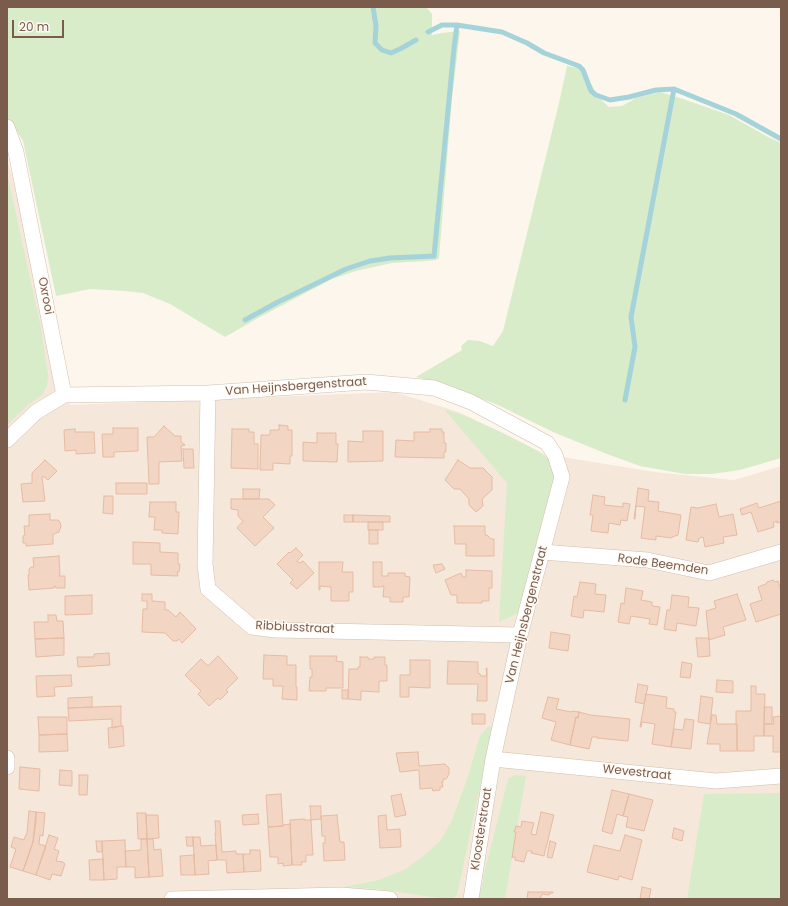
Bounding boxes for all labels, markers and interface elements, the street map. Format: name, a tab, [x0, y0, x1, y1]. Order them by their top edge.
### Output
scale bar	[14, 12, 66, 38]
text: 20 m	[19, 18, 49, 35]
street label: Oxrooi	[34, 276, 56, 316]
street label: Van Heijnsbergenstraat	[225, 375, 367, 399]
street label: Van Heijnsbergenstraat	[503, 545, 551, 685]
street label: Rode Beemden	[617, 551, 709, 579]
street label: Ribbiusstraat	[255, 619, 335, 637]
street label: Wevestraat	[602, 762, 672, 784]
street label: Kloosterstraat	[468, 787, 496, 871]

